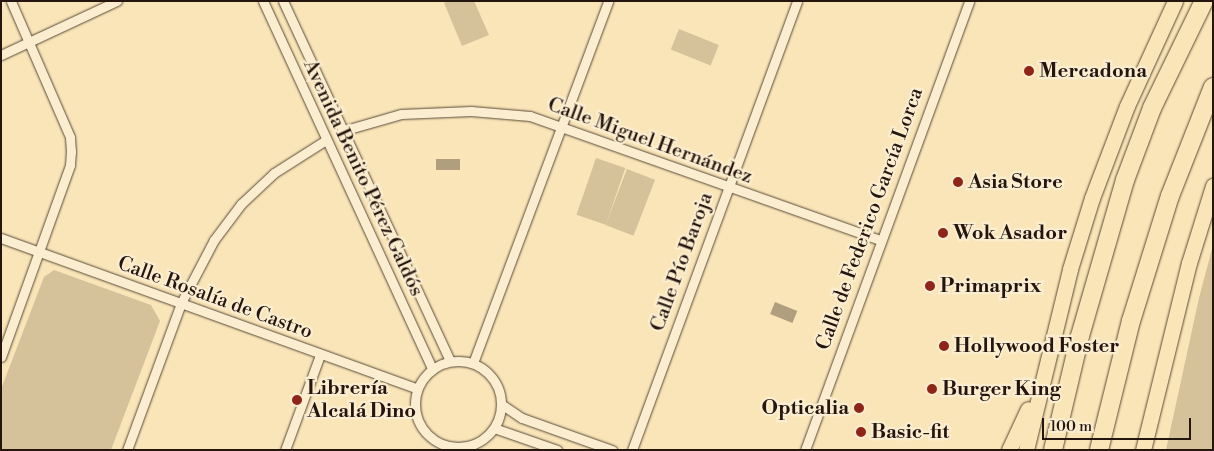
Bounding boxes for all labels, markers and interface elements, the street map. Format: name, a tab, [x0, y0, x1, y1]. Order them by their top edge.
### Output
street label: Avenida Benito Pérez Galdós	[298, 56, 428, 300]
place label: Mercadona	[1039, 59, 1147, 83]
marker: Mercadona	[1023, 65, 1035, 77]
street label: Calle de Federico García Lorca	[811, 85, 929, 353]
street label: Calle Miguel Hernández	[544, 93, 756, 189]
place label: Asia Store	[968, 170, 1063, 194]
marker: Asia Store	[952, 176, 964, 188]
street label: Calle Pío Baroja	[646, 189, 718, 335]
place label: Wok Asador	[953, 221, 1067, 245]
marker: Wok Asador	[937, 227, 949, 239]
street label: Calle Rosalía de Castro	[114, 252, 316, 344]
place label: Primaprix	[940, 274, 1041, 298]
marker: Primaprix	[924, 280, 936, 292]
place label: Hollywood Foster	[954, 334, 1119, 358]
marker: Hollywood Foster	[938, 340, 950, 352]
place label: Librería Alcalá Dino	[307, 376, 416, 423]
place label: Burger King	[942, 377, 1061, 401]
marker: Burger King	[926, 383, 938, 395]
marker: Librería Alcalá Dino	[291, 394, 303, 406]
place label: Opticalia	[762, 396, 849, 420]
marker: Opticalia	[853, 402, 865, 414]
scale bar	[1044, 408, 1193, 440]
text: 100 m	[1050, 417, 1092, 436]
place label: Basic-fit	[871, 420, 949, 444]
marker: Basic-fit	[855, 426, 867, 438]

